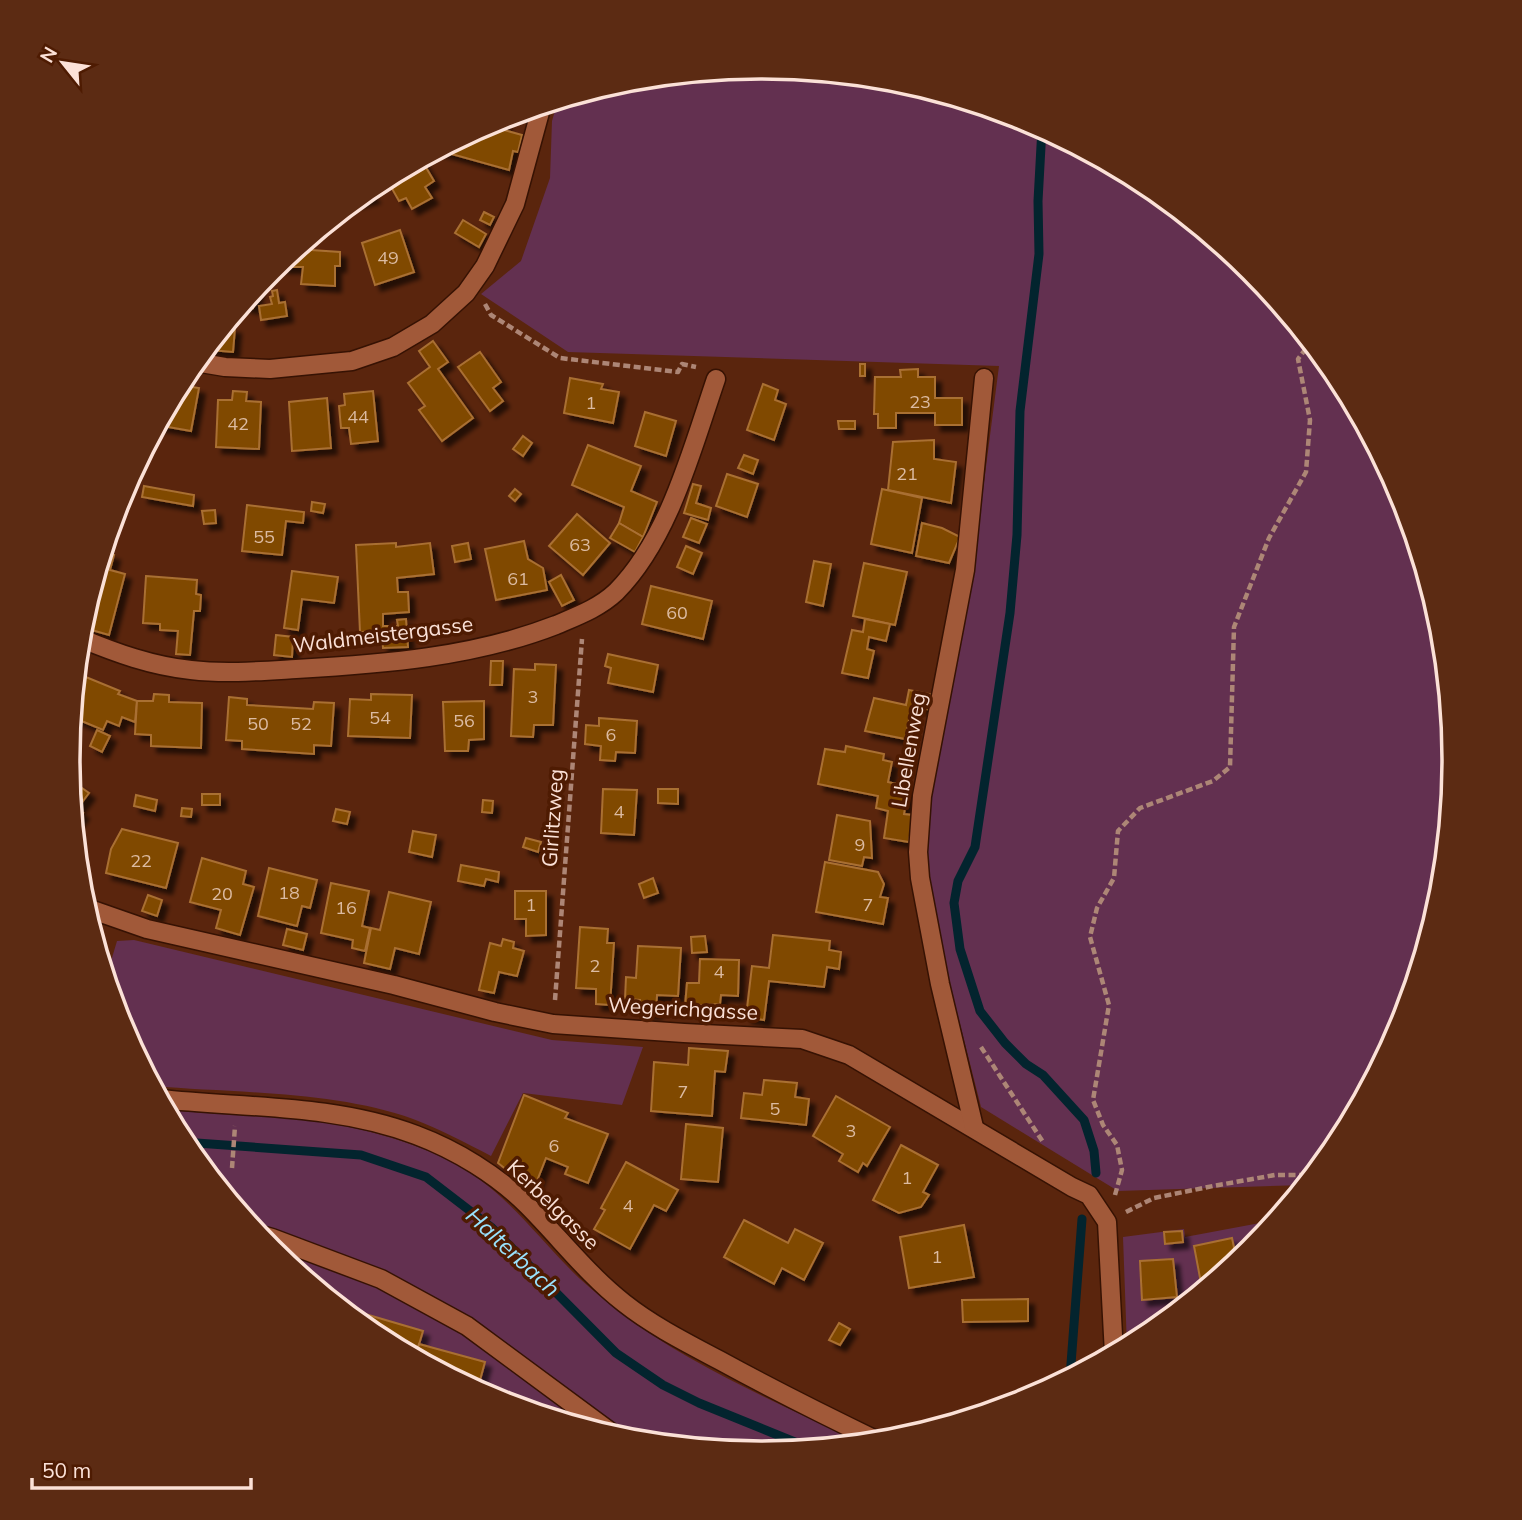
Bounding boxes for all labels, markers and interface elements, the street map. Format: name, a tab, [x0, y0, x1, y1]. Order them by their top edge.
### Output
north arrow	[28, 28, 98, 98]
text: N	[34, 42, 62, 67]
house number: 49	[377, 246, 399, 269]
house number: 23	[909, 390, 931, 413]
house number: 1	[586, 391, 596, 414]
house number: 44	[347, 405, 369, 428]
house number: 42	[227, 412, 249, 435]
house number: 21	[896, 462, 918, 485]
house number: 55	[253, 525, 275, 548]
house number: 63	[569, 533, 591, 556]
house number: 61	[507, 567, 529, 590]
house number: 60	[666, 601, 688, 624]
street label: Waldmeistergasse	[291, 610, 474, 658]
house number: 3	[528, 685, 538, 708]
street label: Libellenweg	[885, 690, 931, 809]
house number: 54	[369, 706, 391, 729]
house number: 56	[453, 709, 475, 732]
house number: 50	[247, 712, 269, 735]
house number: 52	[290, 712, 312, 735]
house number: 6	[606, 723, 616, 746]
street label: Girlitzweg	[536, 768, 568, 868]
house number: 4	[614, 800, 625, 823]
house number: 9	[855, 833, 865, 856]
house number: 22	[130, 849, 152, 872]
house number: 18	[278, 881, 300, 904]
house number: 20	[211, 882, 233, 905]
house number: 1	[526, 893, 536, 916]
house number: 7	[863, 893, 873, 916]
house number: 16	[335, 896, 357, 919]
house number: 2	[590, 954, 600, 977]
house number: 4	[714, 960, 725, 983]
street label: Wegerichgasse	[607, 991, 759, 1025]
house number: 7	[678, 1080, 688, 1103]
house number: 5	[770, 1097, 781, 1120]
house number: 3	[846, 1119, 856, 1142]
house number: 6	[549, 1134, 559, 1157]
street label: Kerbelgasse	[502, 1154, 605, 1255]
house number: 1	[902, 1166, 912, 1189]
house number: 4	[623, 1194, 634, 1217]
water label: Halterbach	[460, 1201, 566, 1303]
house number: 1	[932, 1245, 942, 1268]
scale bar	[32, 1446, 250, 1490]
text: 50 m	[42, 1457, 91, 1483]

